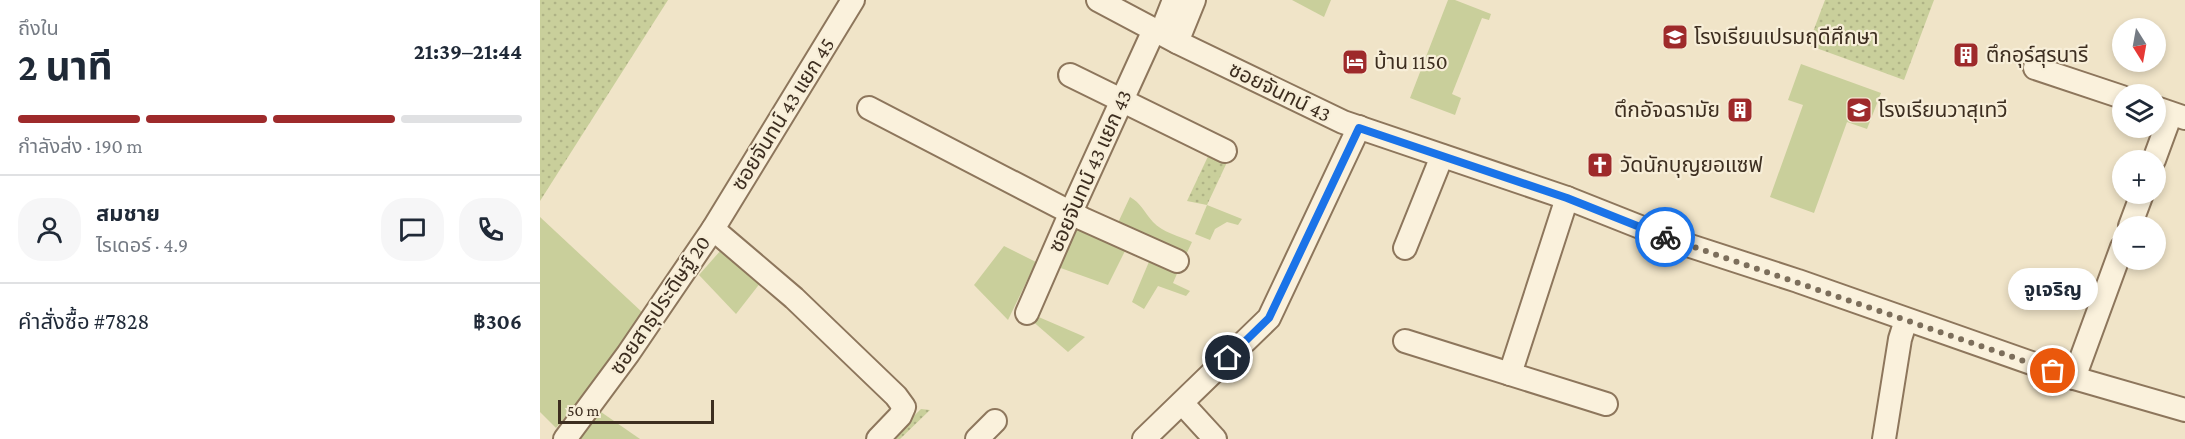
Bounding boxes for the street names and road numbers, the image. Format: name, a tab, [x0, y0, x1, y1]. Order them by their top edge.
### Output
street label: ซอยจันทน์ 43 แยก 45	[726, 33, 840, 195]
street label: ซอยจันทน์ 43	[1225, 57, 1335, 127]
street label: ซอยจันทน์ 43 แยก 43	[1043, 86, 1137, 256]
street label: ซอยสาธุประดิษฐ์ 20	[605, 231, 716, 379]

